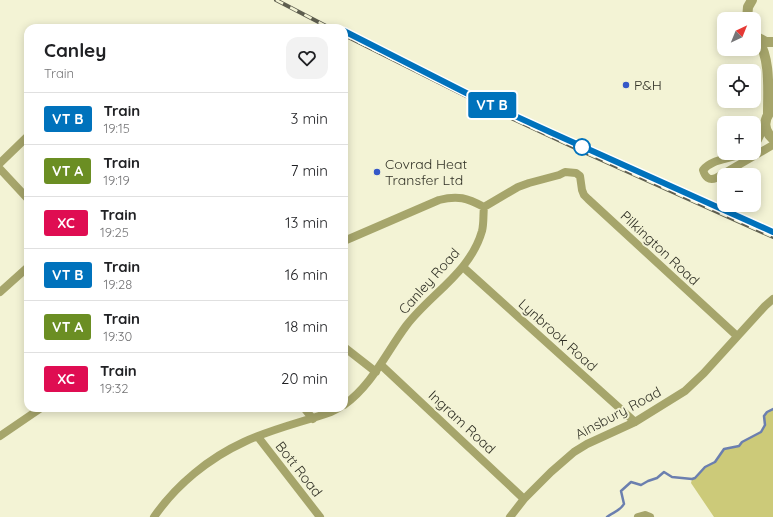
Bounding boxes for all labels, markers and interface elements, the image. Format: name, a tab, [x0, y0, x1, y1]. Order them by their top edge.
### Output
north arrow	[717, 12, 761, 56]
map controls	[717, 12, 761, 212]
button: heart	[286, 37, 328, 79]
text: Canley	[44, 38, 106, 62]
button: locate	[717, 64, 761, 108]
text: Train	[44, 65, 74, 81]
place label: P&H	[634, 76, 662, 94]
marker: P&H	[621, 80, 631, 90]
line badge: VT B	[464, 92, 520, 118]
text: VT B	[476, 96, 508, 114]
text: Train	[104, 101, 140, 120]
text: 3 min	[290, 109, 328, 128]
text: VT B	[52, 110, 84, 128]
button: +	[717, 116, 761, 160]
text: 19:15	[104, 120, 130, 136]
unlabelled marker	[573, 138, 591, 156]
text: Train	[103, 153, 140, 172]
place label: Covrad Heat Transfer Ltd	[385, 155, 467, 189]
text: 7 min	[291, 161, 328, 180]
text: VT A	[52, 162, 83, 180]
marker: Covrad Heat Transfer Ltd	[372, 167, 382, 177]
button: −	[717, 168, 761, 212]
text: 19:19	[103, 172, 130, 188]
text: Train	[100, 205, 137, 224]
street label: Pilkington Road	[617, 207, 703, 289]
text: 13 min	[285, 213, 328, 232]
text: XC	[57, 214, 75, 232]
text: 19:25	[100, 224, 129, 240]
street label: Canley Road	[394, 244, 464, 318]
text: Train	[104, 257, 140, 276]
text: 16 min	[285, 265, 328, 284]
text: VT B	[52, 266, 84, 284]
text: 19:28	[104, 276, 132, 292]
street label: Lynbrook Road	[515, 295, 601, 375]
text: Train	[103, 309, 140, 328]
text: 18 min	[285, 317, 328, 336]
text: VT A	[52, 318, 83, 336]
text: 19:30	[103, 328, 132, 344]
text: Train	[100, 361, 137, 380]
text: 20 min	[281, 369, 328, 388]
text: XC	[57, 370, 75, 388]
text: 19:32	[100, 380, 129, 396]
street label: Ainsbury Road	[572, 383, 664, 443]
street label: Ingram Road	[425, 386, 499, 458]
street label: Bott Road	[272, 438, 326, 500]

